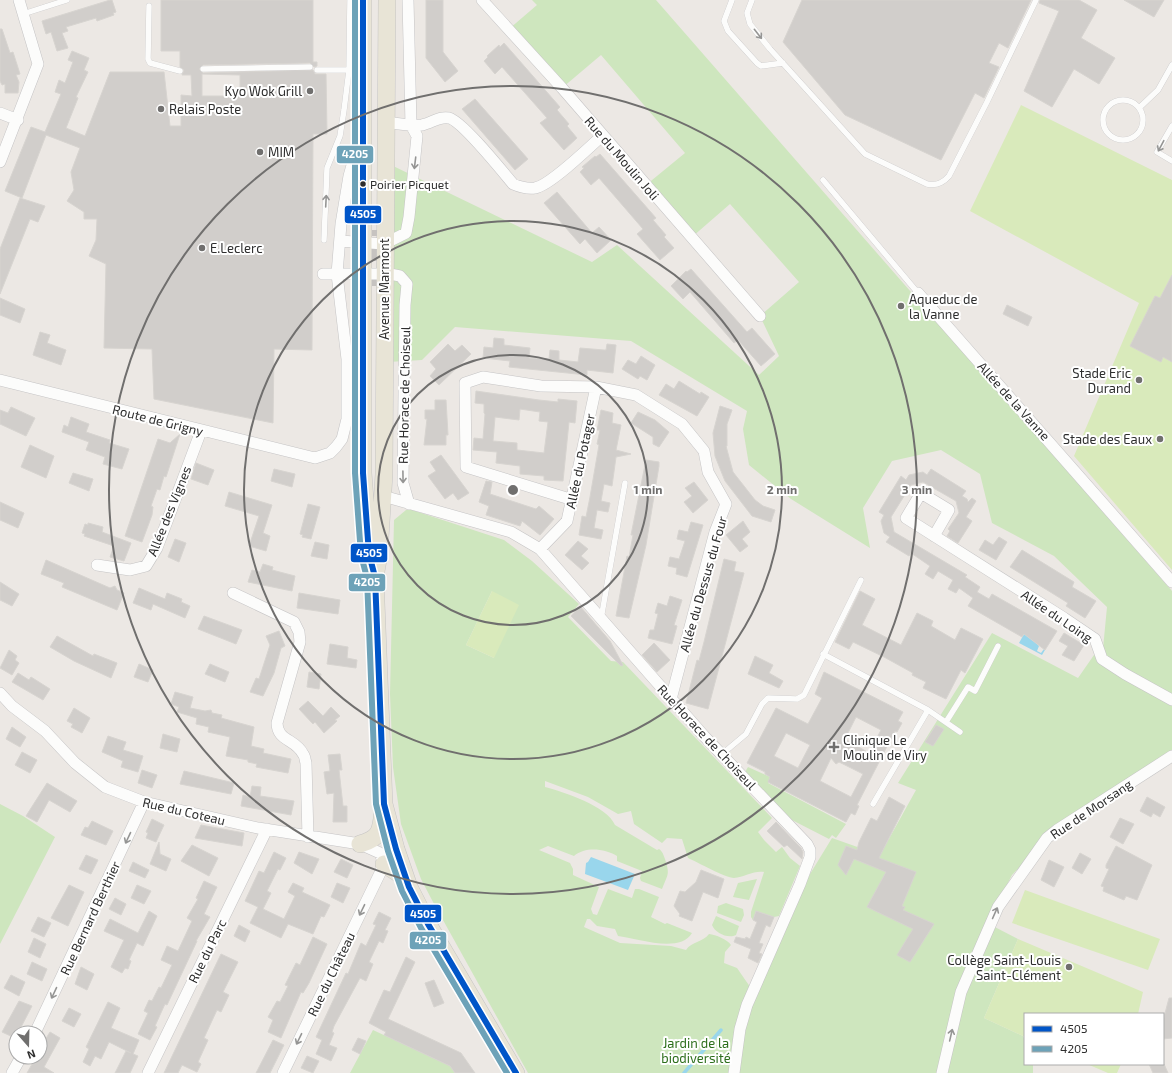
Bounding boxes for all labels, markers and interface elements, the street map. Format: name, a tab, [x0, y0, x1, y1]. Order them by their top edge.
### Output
one-way arrow	[754, 28, 763, 39]
place label: Kyo Wok Grill	[225, 83, 302, 99]
marker: Kyo Wok Grill	[305, 86, 315, 96]
place label: Relais Poste	[169, 101, 241, 117]
marker: Relais Poste	[156, 104, 166, 114]
street label: Rue du Moulin Joli	[581, 113, 663, 203]
one-way arrow	[1156, 140, 1164, 152]
place label: MIM	[268, 144, 294, 160]
line badge: 4205	[336, 145, 374, 164]
marker: MIM	[255, 147, 265, 157]
text: 4205	[342, 147, 368, 160]
one-way arrow	[411, 156, 419, 169]
place label: Poirier Picquet	[370, 177, 449, 191]
marker: Poirier Picquet	[358, 179, 368, 189]
one-way arrow	[322, 195, 329, 208]
line badge: 4505	[344, 205, 382, 224]
text: 4505	[350, 207, 376, 220]
street label: Avenue Marmont	[376, 238, 392, 340]
place label: E.Leclerc	[210, 240, 263, 256]
marker: E.Leclerc	[197, 243, 207, 253]
place label: Aqueduc de la Vanne	[909, 291, 977, 322]
marker: Aqueduc de la Vanne	[896, 301, 906, 311]
street label: Rue Horace de Choiseul	[395, 326, 413, 464]
street label: Allée de la Vanne	[974, 358, 1054, 444]
place label: Stade Eric Durand	[1072, 365, 1131, 396]
marker: Stade Eric Durand	[1134, 375, 1144, 385]
street label: Route de Grigny	[111, 401, 205, 439]
street label: Allée du Potager	[562, 412, 598, 510]
place label: Stade des Eaux	[1063, 431, 1152, 447]
marker: Stade des Eaux	[1155, 434, 1165, 444]
street label: Allée des Vignes	[144, 464, 194, 558]
one-way arrow	[399, 470, 407, 483]
text: 1 min	[634, 482, 662, 496]
text: 2 min	[767, 482, 797, 496]
text: 3 min	[902, 482, 932, 496]
centre of rings	[506, 483, 520, 497]
street label: Allée du Dessus du Four	[676, 514, 730, 654]
line badge: 4505	[350, 543, 388, 563]
text: 4505	[356, 546, 382, 559]
line badge: 4205	[348, 573, 386, 592]
text: 4205	[354, 575, 380, 588]
street label: Allée du Loing	[1018, 586, 1096, 646]
street label: Rue Horace de Choiseul	[654, 681, 760, 793]
place label: Clinique Le Moulin de Viry	[843, 732, 927, 763]
marker: Clinique Le Moulin de Viry	[828, 741, 840, 753]
street label: Rue de Morsang	[1047, 776, 1135, 842]
street label: Rue du Coteau	[141, 794, 227, 828]
one-way arrow	[124, 831, 131, 843]
street label: Rue Bernard Berthier	[57, 858, 123, 978]
one-way arrow	[358, 903, 365, 915]
line badge: 4505	[404, 904, 442, 923]
text: 4505	[410, 907, 436, 920]
one-way arrow	[992, 908, 1000, 920]
street label: Rue du Parc	[185, 916, 229, 986]
street label: Rue du Château	[304, 929, 358, 1019]
line badge: 4205	[409, 931, 447, 950]
text: 4205	[415, 933, 441, 946]
place label: Collège Saint-Louis Saint-Clément	[947, 952, 1061, 983]
marker: Collège Saint-Louis Saint-Clément	[1064, 962, 1074, 972]
one-way arrow	[50, 987, 57, 999]
legend	[1024, 1013, 1164, 1065]
text: 4505	[1060, 1021, 1087, 1035]
north arrow	[8, 1025, 48, 1065]
one-way arrow	[948, 1029, 956, 1042]
one-way arrow	[295, 1033, 302, 1045]
park label: Jardin de la biodiversité	[661, 1035, 731, 1066]
text: 4205	[1060, 1041, 1088, 1055]
text: N	[26, 1047, 38, 1062]

